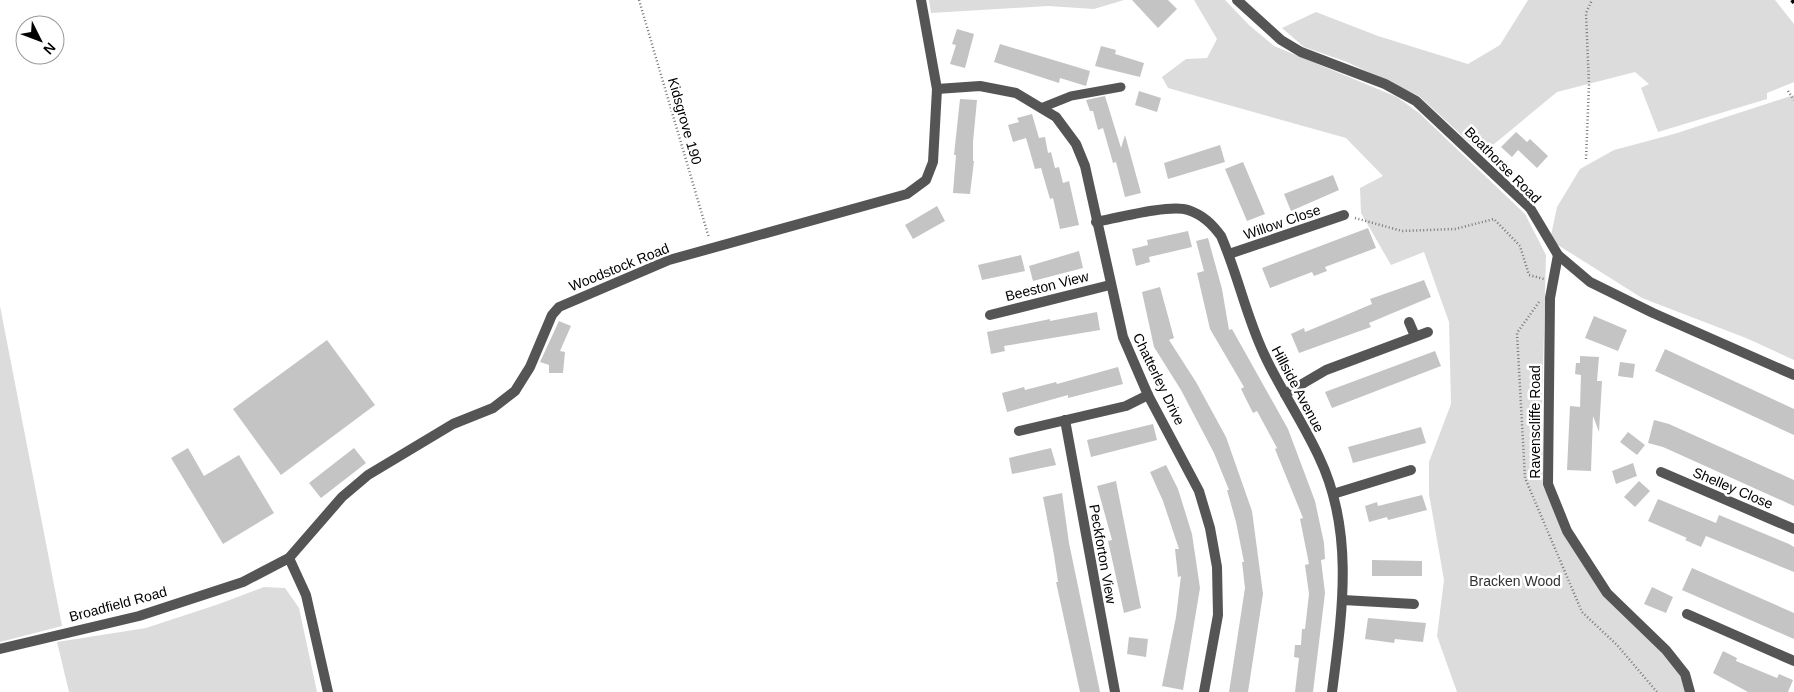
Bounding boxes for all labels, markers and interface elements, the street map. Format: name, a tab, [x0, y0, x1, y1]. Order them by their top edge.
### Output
north arrow	[15, 15, 65, 65]
text: N	[40, 40, 59, 58]
street label: Kidsgrove 190	[665, 76, 705, 166]
street label: Boathorse Road	[1462, 124, 1544, 206]
street label: Willow Close	[1242, 201, 1323, 243]
street label: Woodstock Road	[567, 240, 671, 294]
street label: Beeston View	[1004, 268, 1091, 304]
street label: Chatterley Drive	[1130, 330, 1188, 428]
street label: Hillside Avenue	[1269, 343, 1328, 435]
street label: Ravenscliffe Road	[1527, 365, 1543, 479]
street label: Shelley Close	[1690, 464, 1776, 512]
street label: Peckforton View	[1086, 503, 1120, 606]
park label: Bracken Wood	[1469, 573, 1561, 589]
street label: Broadfield Road	[67, 583, 169, 625]

